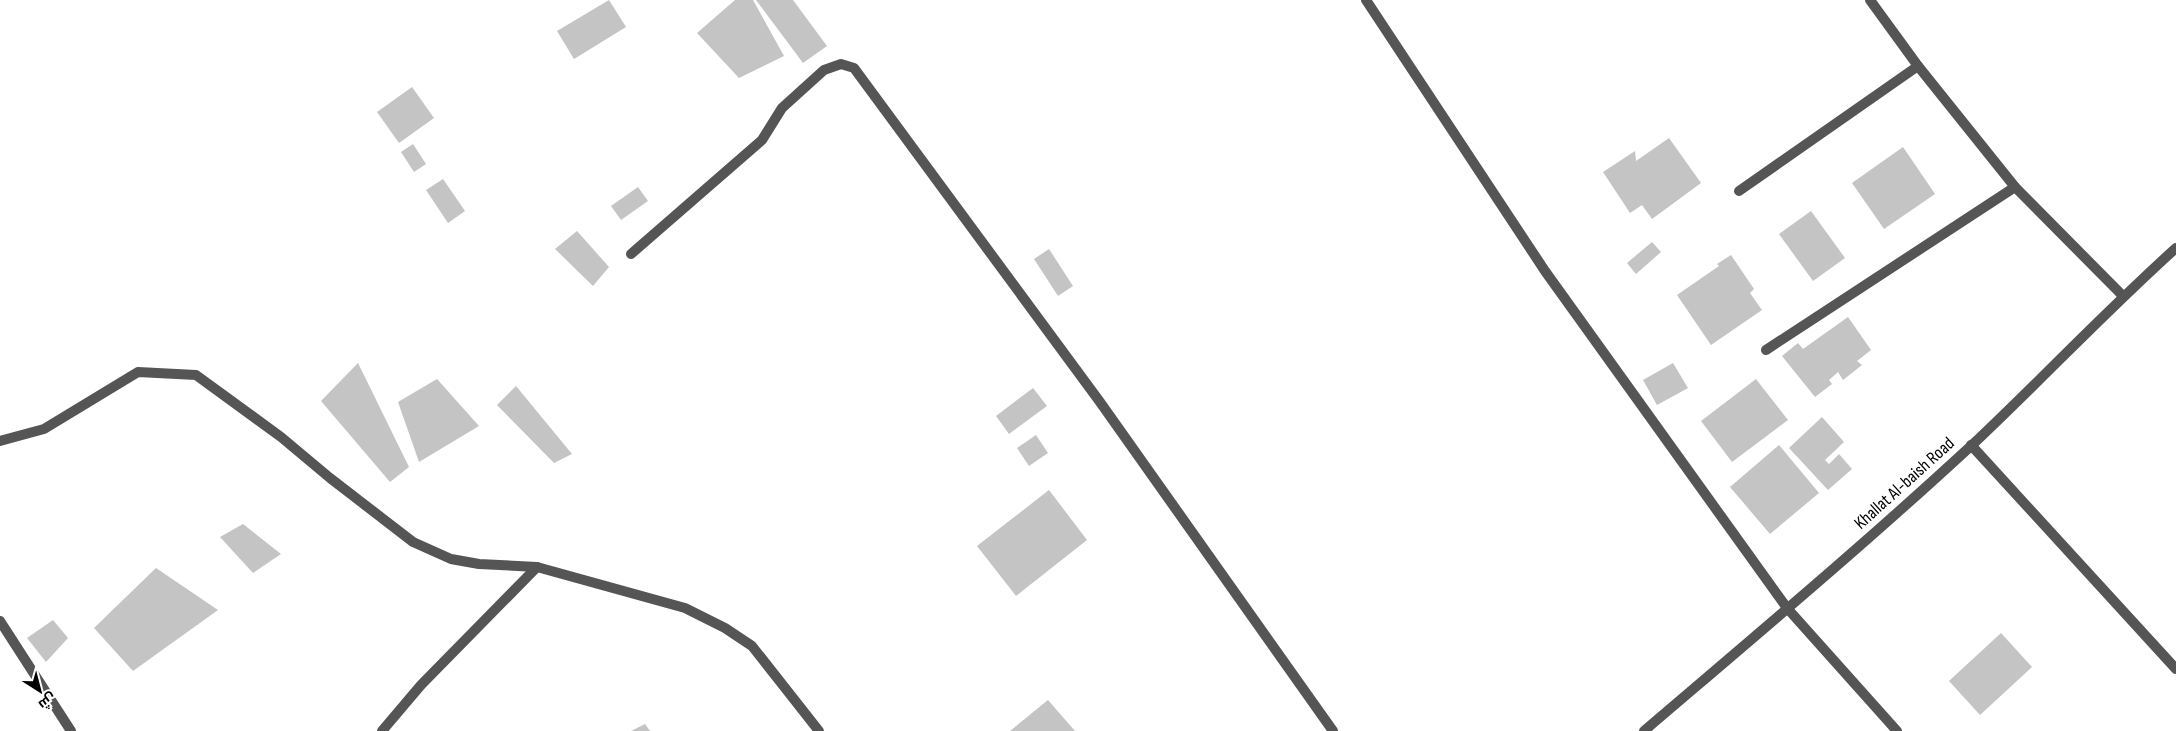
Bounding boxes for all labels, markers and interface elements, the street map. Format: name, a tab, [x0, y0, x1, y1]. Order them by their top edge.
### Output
street label: Khallat Al-baish Road	[1850, 433, 1959, 534]
north arrow	[15, 666, 65, 716]
text: ش	[35, 689, 60, 713]

